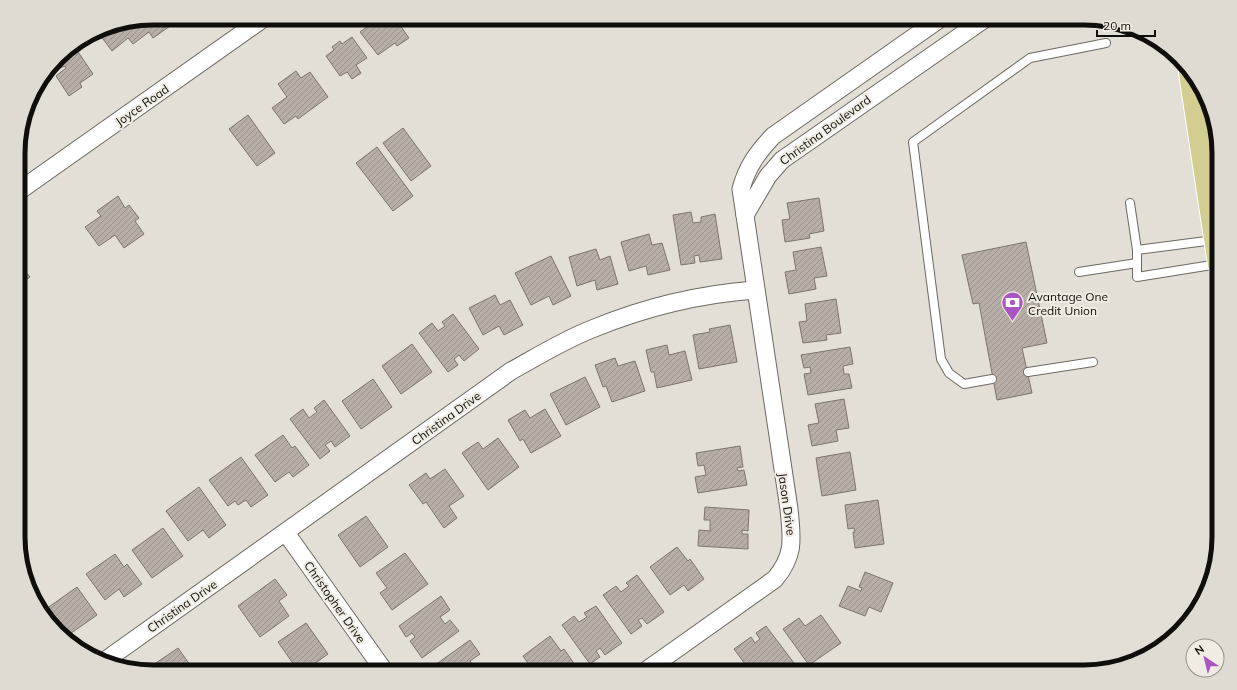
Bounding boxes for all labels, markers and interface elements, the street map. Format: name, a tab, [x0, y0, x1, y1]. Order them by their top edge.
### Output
scale bar	[1097, 12, 1155, 38]
text: 20 m	[1103, 18, 1131, 33]
street label: Joyce Road	[112, 81, 172, 129]
street label: Christina Boulevard	[777, 92, 873, 168]
place label: Avantage One Credit Union	[1028, 289, 1108, 318]
bank icon: Avantage One Credit Union	[1000, 290, 1026, 323]
street label: Christina Drive	[409, 388, 483, 448]
street label: Jason Drive	[775, 472, 799, 536]
street label: Christopher Drive	[301, 558, 369, 646]
street label: Christina Drive	[144, 576, 220, 636]
north arrow	[1185, 638, 1225, 678]
text: N	[1192, 642, 1207, 658]

